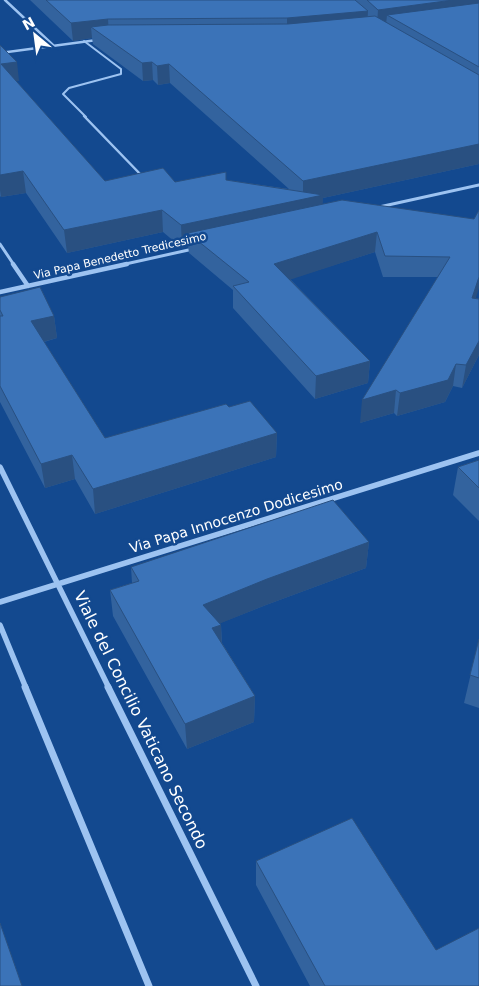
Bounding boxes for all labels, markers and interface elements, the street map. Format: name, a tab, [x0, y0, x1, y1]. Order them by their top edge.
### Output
north arrow	[10, 10, 60, 60]
text: N	[20, 14, 38, 33]
street label: Via Papa Benedetto Tredicesimo	[33, 230, 208, 282]
street label: Via Papa Innocenzo Dodicesimo	[127, 476, 345, 556]
street label: Viale del Concilio Vaticano Secondo	[70, 588, 212, 852]

